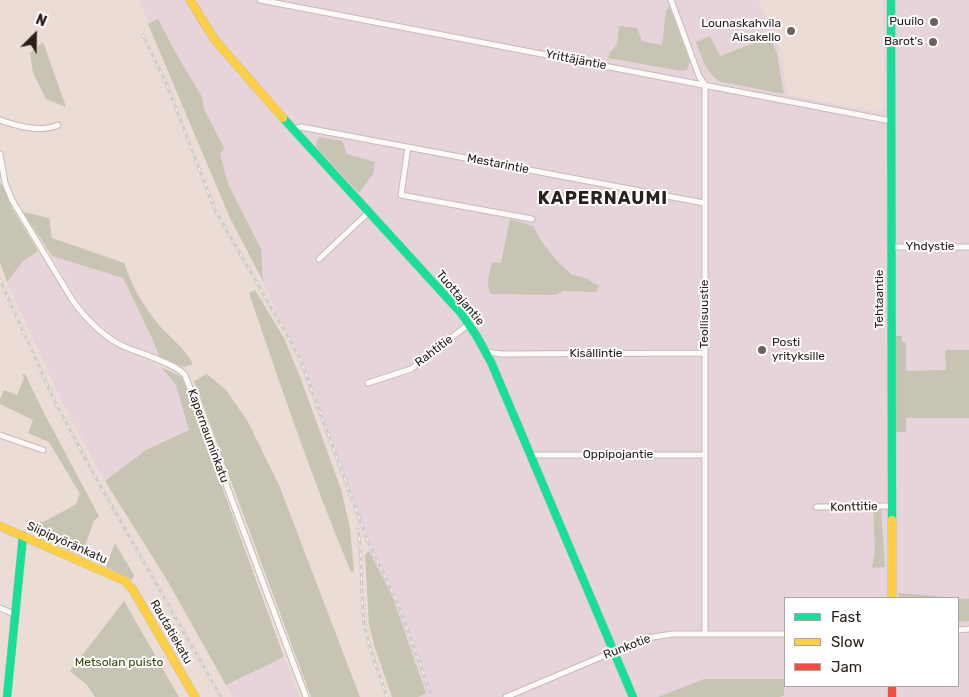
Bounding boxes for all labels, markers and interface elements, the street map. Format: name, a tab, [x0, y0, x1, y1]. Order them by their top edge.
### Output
north arrow	[10, 10, 60, 60]
text: N	[33, 11, 49, 31]
place label: Puuilo	[889, 15, 924, 29]
marker: Puuilo	[928, 16, 940, 28]
place label: Lounaskahvila Aisakello	[701, 17, 781, 45]
marker: Lounaskahvila Aisakello	[785, 25, 797, 37]
place label: Barot's	[884, 35, 923, 49]
marker: Barot's	[927, 36, 939, 48]
street label: Yrittäjäntie	[544, 47, 608, 73]
street label: Mestarintie	[466, 151, 530, 177]
district label: KAPERNAUMI	[537, 188, 669, 210]
street label: Yhdystie	[905, 240, 955, 254]
street label: Tuottajantie	[433, 268, 487, 328]
street label: Tehtaantie	[873, 269, 887, 329]
street label: Teollisuustie	[698, 279, 712, 349]
street label: Rahtitie	[412, 332, 456, 370]
place label: Posti yrityksille	[772, 336, 825, 364]
marker: Posti yrityksille	[756, 344, 768, 356]
street label: Kisällintie	[569, 347, 623, 361]
street label: Kapernauminkatu	[184, 387, 232, 485]
street label: Oppipojantie	[583, 448, 653, 462]
street label: Konttitie	[830, 499, 878, 515]
street label: Siipipyöränkatu	[25, 519, 109, 567]
street label: Rautatiekatu	[147, 597, 195, 667]
legend	[784, 597, 959, 687]
text: Fast	[831, 608, 861, 626]
street label: Runkotie	[601, 631, 653, 663]
text: Slow	[831, 633, 864, 651]
park label: Metsolan puisto	[75, 656, 163, 670]
text: Jam	[831, 658, 862, 676]

